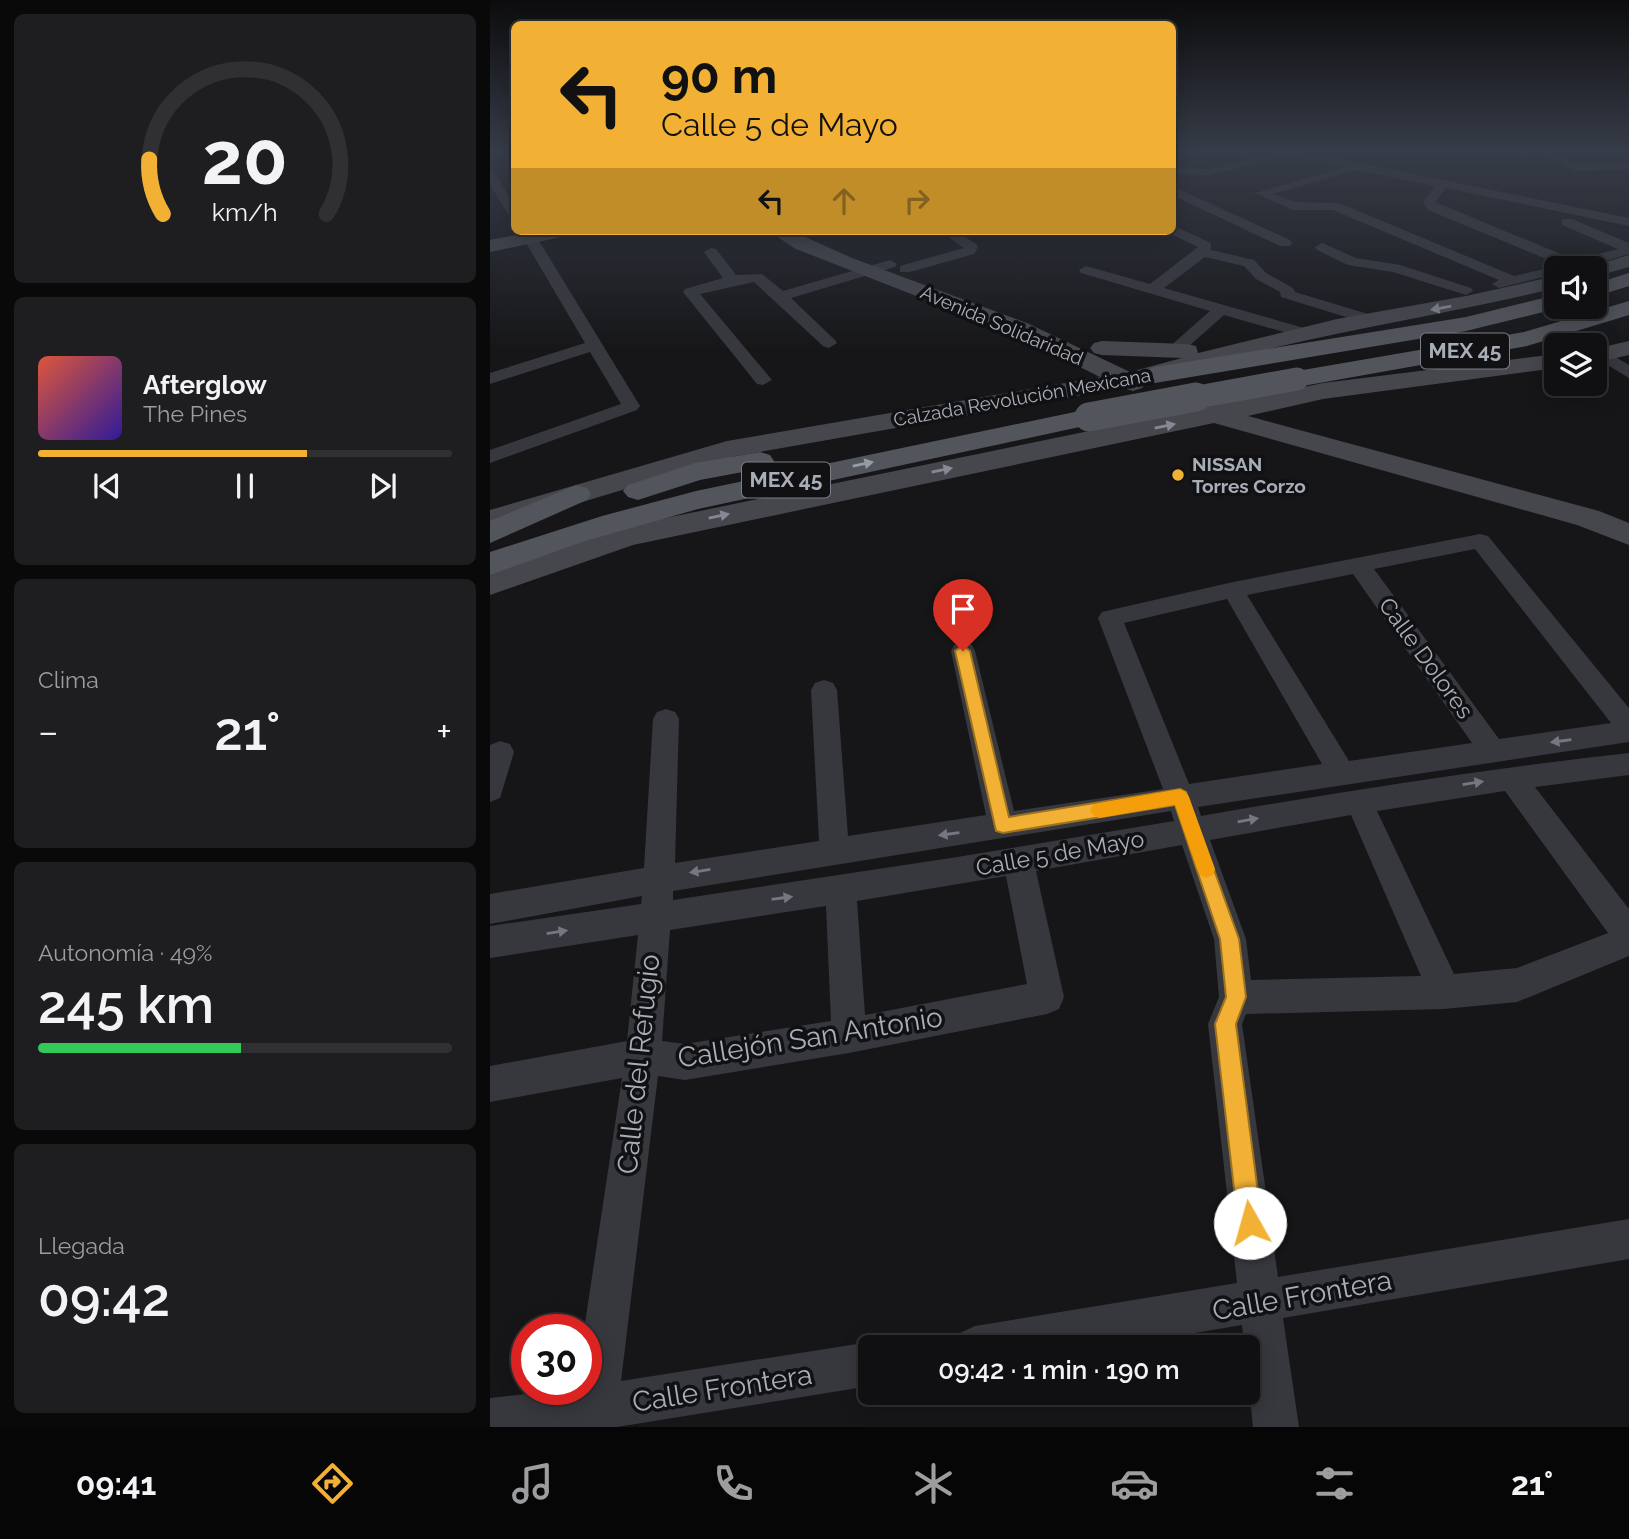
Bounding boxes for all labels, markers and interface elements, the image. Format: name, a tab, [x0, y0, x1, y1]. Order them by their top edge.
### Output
text: 90 m	[661, 47, 777, 104]
icon: left	[546, 49, 637, 140]
text: Calle 5 de Mayo	[661, 106, 898, 143]
text: 20	[202, 117, 288, 202]
icon: left	[752, 182, 790, 220]
icon: ahead	[825, 182, 863, 220]
icon: right	[898, 182, 936, 220]
text: km/h	[212, 197, 278, 227]
map controls	[1544, 256, 1607, 396]
button: sound	[1544, 256, 1607, 319]
street label: Avenida Solidaridad	[917, 281, 1087, 369]
one-way arrow	[1430, 303, 1452, 314]
button: layers	[1544, 333, 1607, 396]
road number: MEX 45	[1421, 334, 1509, 368]
street label: Calzada Revolución Mexicana	[892, 364, 1152, 430]
text: Afterglow	[143, 370, 267, 400]
text: The Pines	[143, 400, 247, 427]
one-way arrow	[1154, 420, 1176, 431]
place label: NISSAN Torres Corzo	[1192, 453, 1306, 497]
one-way arrow	[852, 458, 874, 469]
road number: MEX 45	[742, 462, 830, 498]
one-way arrow	[931, 464, 953, 475]
icon: previous	[88, 467, 126, 505]
icon: pause	[226, 467, 264, 505]
icon: next	[364, 467, 402, 505]
marker: NISSAN Torres Corzo	[1170, 467, 1186, 483]
one-way arrow	[708, 510, 730, 521]
pin	[933, 579, 993, 651]
icon: arrive	[944, 590, 982, 628]
street label: Calle Dolores	[1374, 592, 1479, 723]
text: Clima	[38, 666, 99, 693]
text: 21°	[214, 701, 281, 762]
text: −	[38, 709, 58, 754]
text: +	[436, 709, 452, 754]
one-way arrow	[1550, 735, 1572, 746]
one-way arrow	[1462, 777, 1484, 788]
one-way arrow	[1237, 814, 1259, 825]
street label: Calle 5 de Mayo	[974, 824, 1146, 881]
one-way arrow	[938, 828, 960, 839]
one-way arrow	[689, 866, 711, 877]
one-way arrow	[772, 892, 794, 903]
one-way arrow	[547, 926, 569, 937]
text: Autonomía · 49%	[38, 939, 212, 966]
street label: Calle del Refugio	[611, 952, 666, 1176]
text: 245 km	[38, 974, 214, 1035]
street label: Callejón San Antonio	[675, 1000, 945, 1075]
position arrow	[1213, 1186, 1287, 1260]
text: Llegada	[38, 1232, 125, 1259]
street label: Calle Frontera	[1210, 1263, 1394, 1328]
text: 09:42	[38, 1267, 170, 1328]
speed limit sign: 30	[511, 1314, 602, 1405]
text: 09:42 · 1 min · 190 m	[938, 1355, 1180, 1385]
street label: Calle Frontera	[630, 1358, 814, 1419]
icon: directions	[308, 1459, 357, 1508]
icon: music	[508, 1459, 557, 1508]
icon: phone	[709, 1459, 758, 1508]
icon: climate	[909, 1459, 958, 1508]
icon: car	[1110, 1459, 1159, 1508]
icon: filters	[1310, 1459, 1359, 1508]
text: 09:41	[76, 1465, 156, 1502]
text: 21°	[1511, 1465, 1553, 1502]

